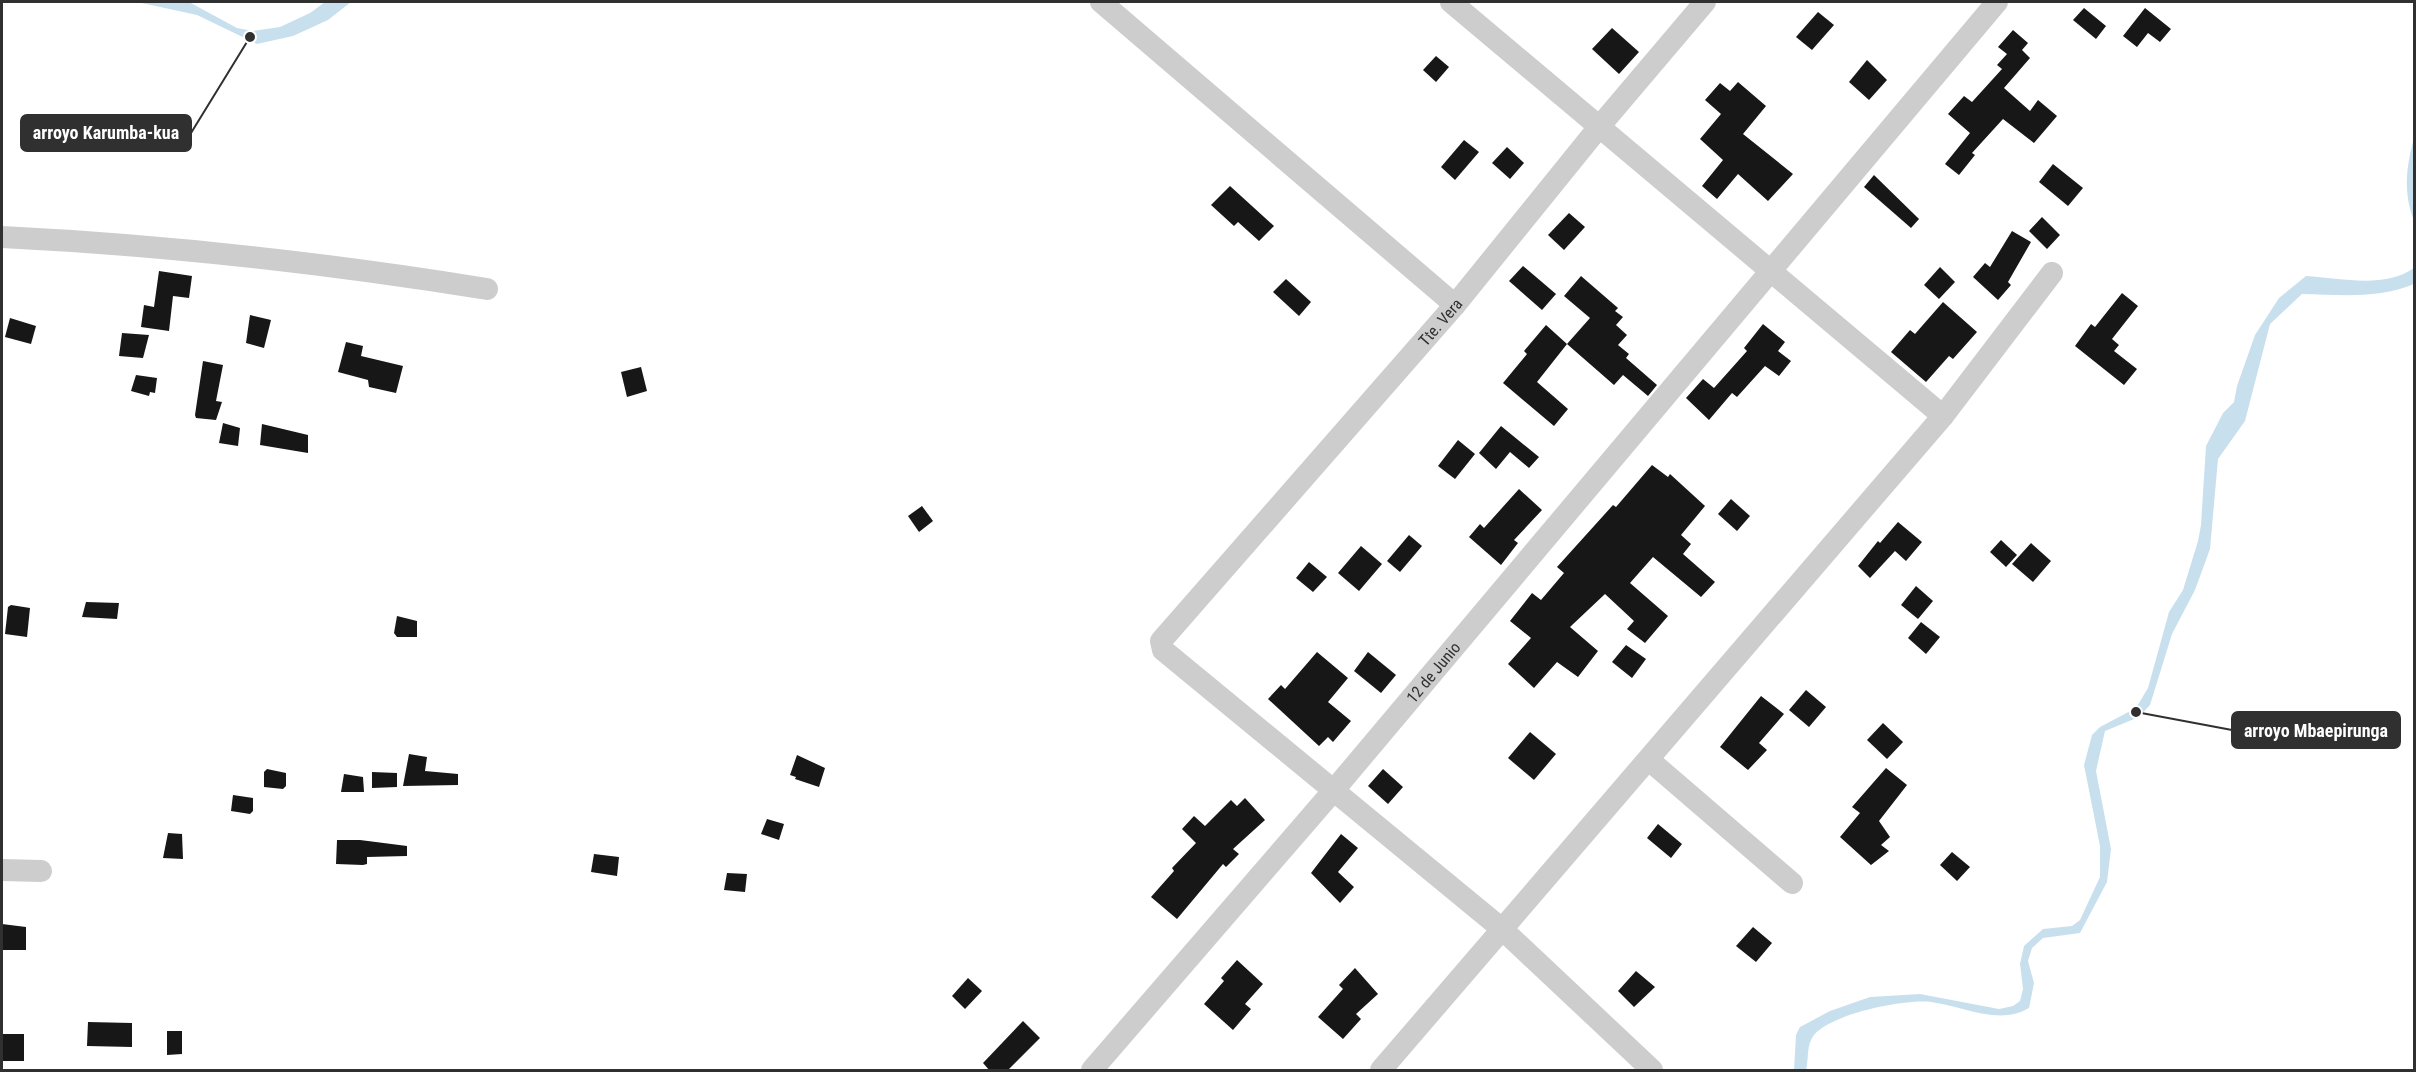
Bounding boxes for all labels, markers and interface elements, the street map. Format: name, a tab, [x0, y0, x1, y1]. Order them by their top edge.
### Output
callout: arroyo Karumba-kua	[21, 115, 191, 151]
text: arroyo Karumba-kua	[33, 122, 179, 143]
street label: Tte. Vera	[1415, 295, 1466, 350]
street label: 12 de Junio	[1403, 638, 1464, 707]
callout: arroyo Mbaepirunga	[2232, 712, 2400, 748]
text: arroyo Mbaepirunga	[2244, 720, 2388, 741]

